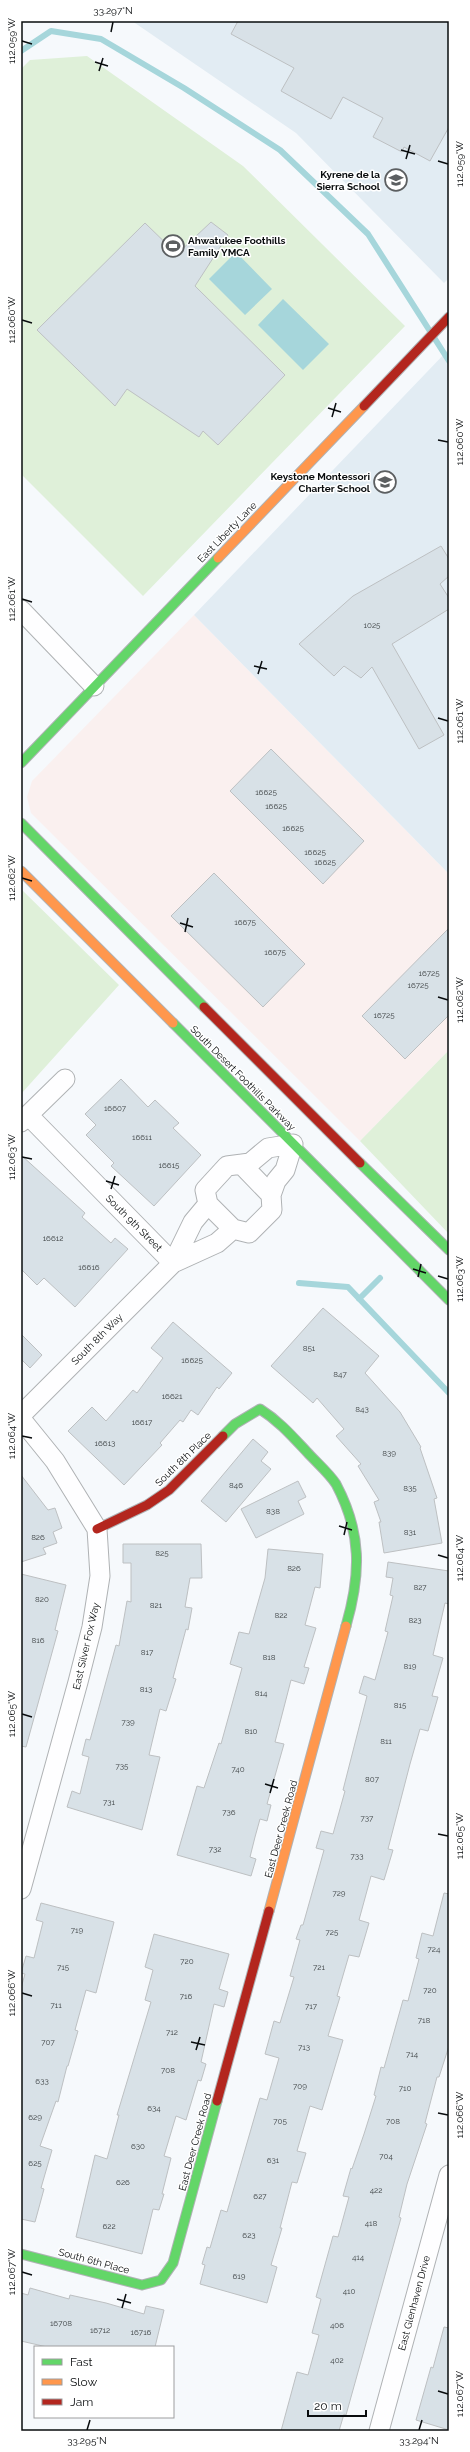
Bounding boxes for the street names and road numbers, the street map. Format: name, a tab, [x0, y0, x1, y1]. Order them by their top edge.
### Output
street label: East Liberty Lane	[195, 499, 259, 565]
street label: South Desert Foothills Parkway	[188, 1023, 298, 1133]
street label: South 9th Street	[104, 1193, 165, 1254]
street label: South 8th Way	[69, 1311, 125, 1367]
street label: South 8th Place	[153, 1430, 213, 1488]
street label: East Silver Fox Way	[71, 1601, 102, 1691]
street label: East Deer Creek Road	[263, 1779, 299, 1879]
street label: East Deer Creek Road	[177, 2092, 213, 2192]
street label: South 6th Place	[57, 2246, 131, 2276]
street label: East Glenhaven Drive	[396, 2254, 432, 2352]

